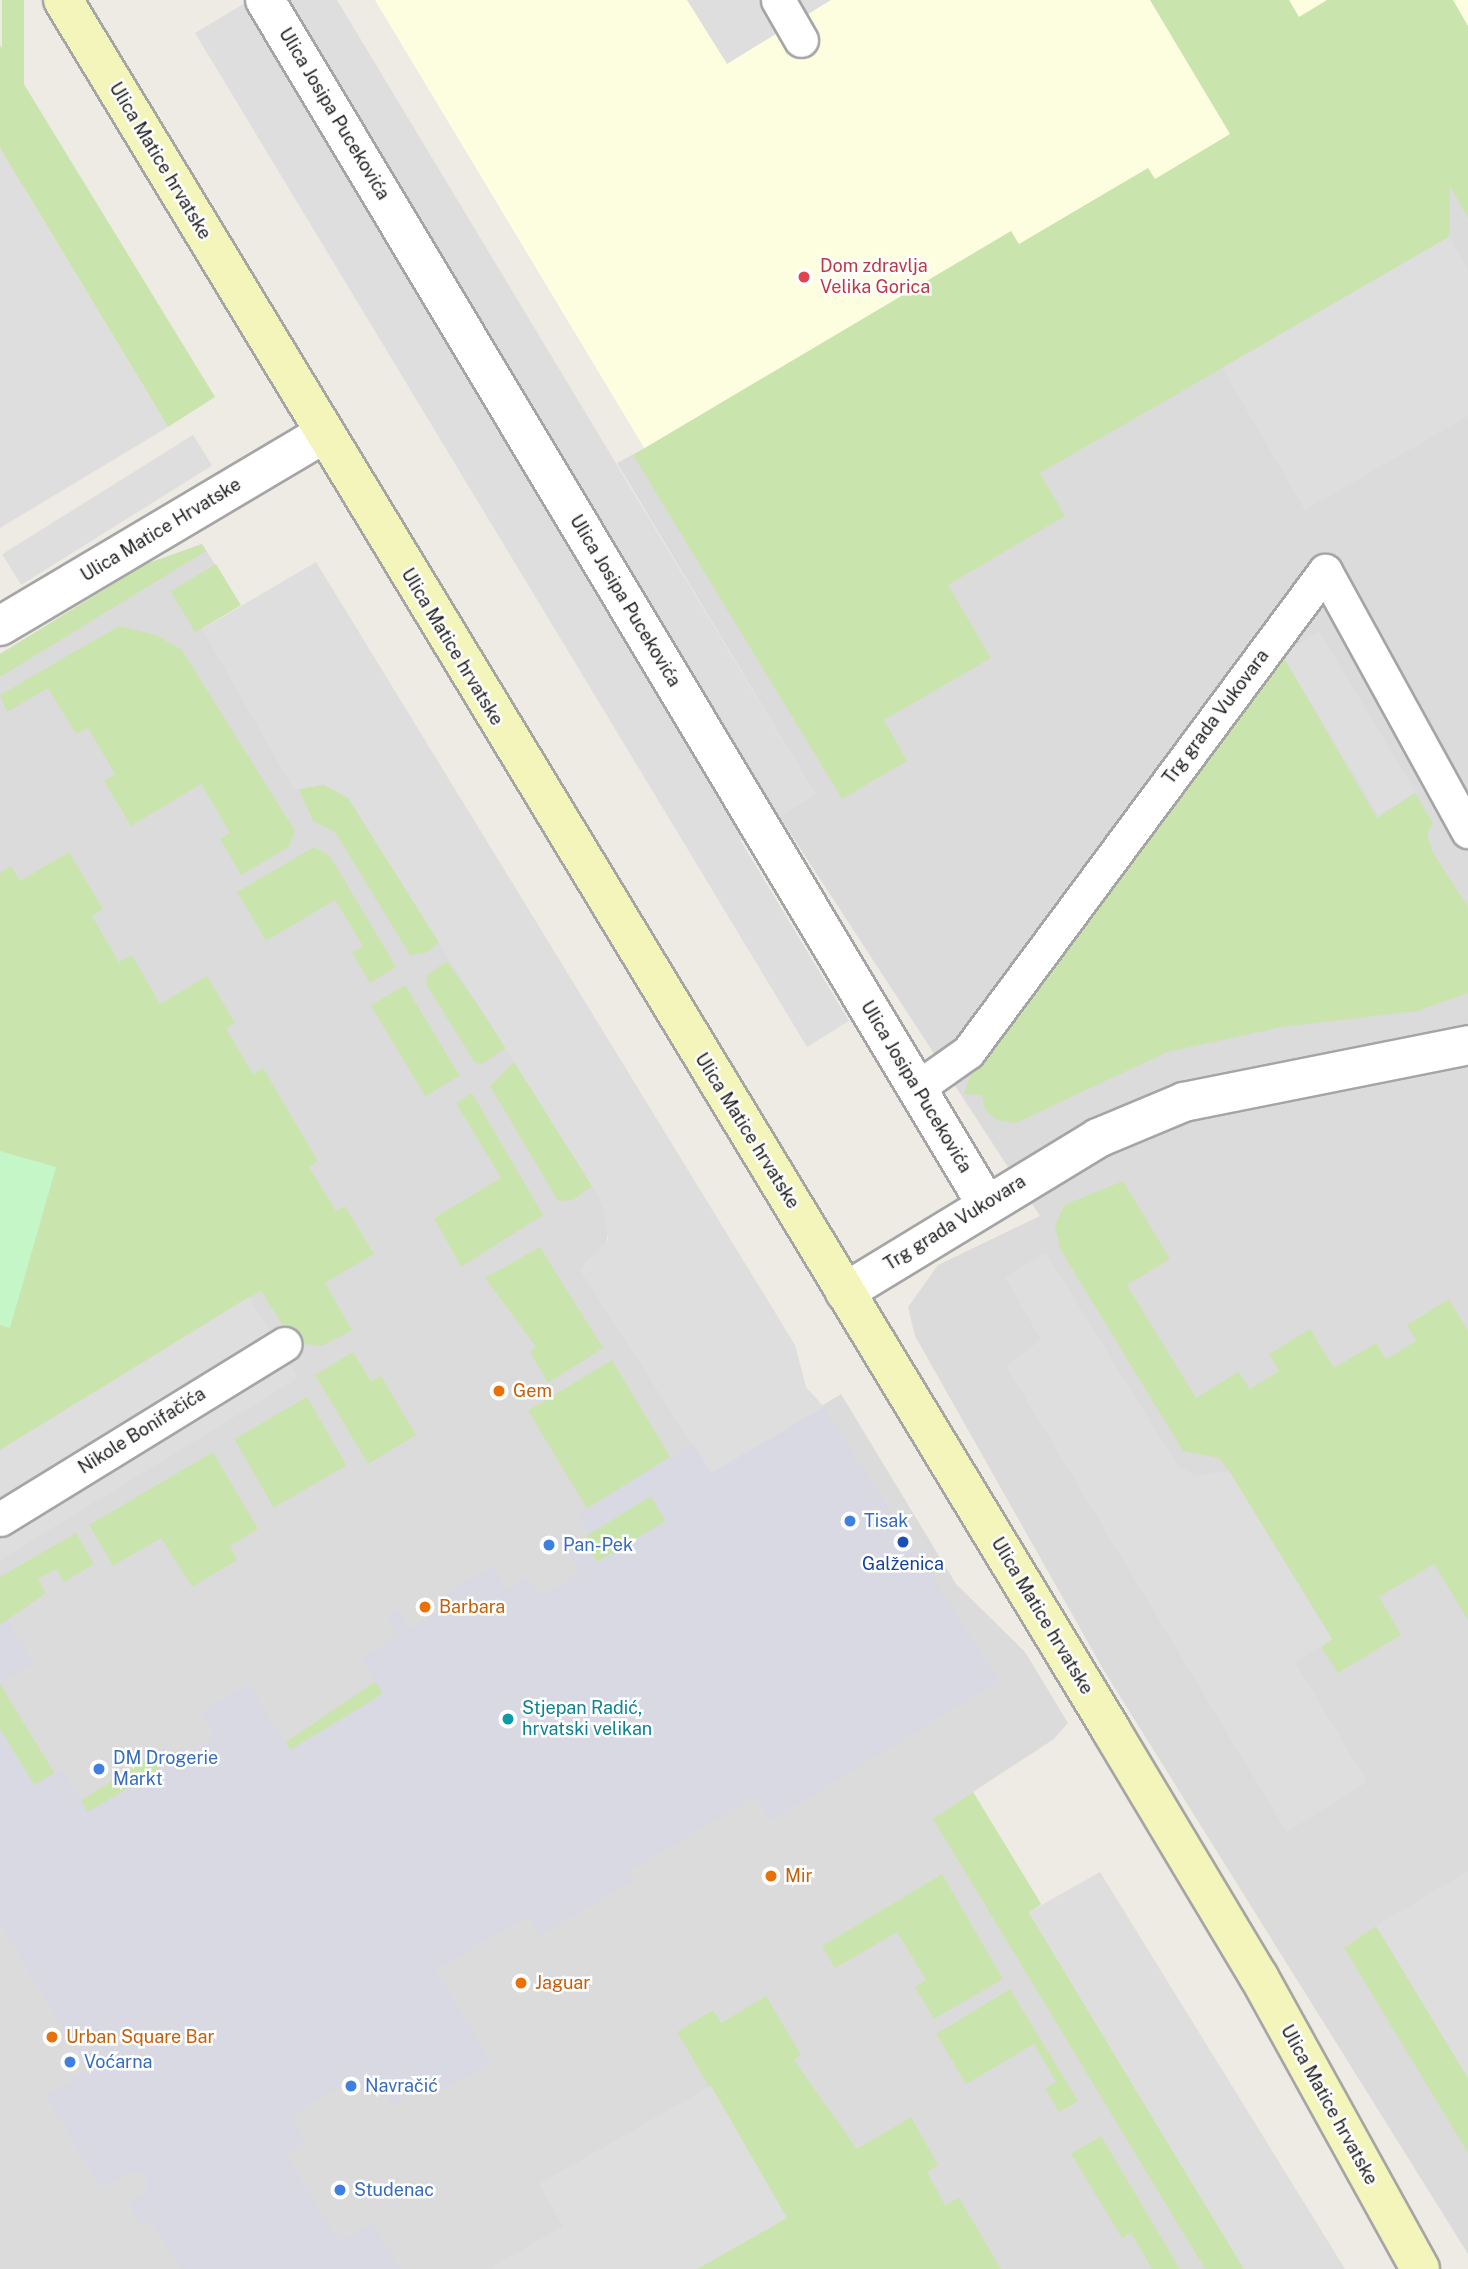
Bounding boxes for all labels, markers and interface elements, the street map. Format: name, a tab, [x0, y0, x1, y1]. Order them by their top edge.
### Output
street label: Ulica Josipa Pucekovića	[274, 24, 394, 204]
street label: Ulica Matice hrvatske	[104, 78, 216, 244]
place label: Dom zdravlja Velika Gorica	[820, 256, 930, 298]
marker: Dom zdravlja Velika Gorica	[794, 267, 814, 287]
street label: Ulica Matice Hrvatske	[77, 474, 245, 586]
street label: Ulica Josipa Pucekovića	[565, 511, 685, 691]
street label: Ulica Matice hrvatske	[396, 564, 508, 730]
street label: Trg grada Vukovara	[1158, 645, 1274, 789]
street label: Ulica Josipa Pucekovića	[856, 997, 976, 1177]
street label: Ulica Matice hrvatske	[690, 1049, 804, 1213]
street label: Trg grada Vukovara	[880, 1171, 1030, 1275]
place label: Gem	[513, 1380, 552, 1402]
street label: Nikole Bonifačića	[74, 1383, 210, 1479]
marker: Gem	[491, 1383, 507, 1399]
place label: Tisak	[864, 1510, 908, 1532]
marker: Tisak	[842, 1513, 858, 1529]
street label: Ulica Matice hrvatske	[986, 1533, 1098, 1699]
place label: Pan-Pek	[563, 1534, 633, 1556]
marker: Galženica	[895, 1534, 911, 1550]
marker: Pan-Pek	[541, 1537, 557, 1553]
place label: Galženica	[862, 1553, 944, 1575]
place label: Barbara	[439, 1596, 505, 1618]
marker: Barbara	[417, 1599, 433, 1615]
place label: Stjepan Radić, hrvatski velikan	[522, 1698, 652, 1740]
marker: Stjepan Radić, hrvatski velikan	[500, 1711, 516, 1727]
place label: DM Drogerie Markt	[113, 1748, 218, 1790]
marker: DM Drogerie Markt	[91, 1761, 107, 1777]
place label: Mir	[785, 1865, 813, 1887]
marker: Mir	[763, 1868, 779, 1884]
place label: Jaguar	[535, 1972, 590, 1994]
marker: Jaguar	[513, 1975, 529, 1991]
street label: Ulica Matice hrvatske	[1276, 2021, 1382, 2189]
place label: Urban Square Bar	[66, 2026, 215, 2048]
marker: Urban Square Bar	[44, 2029, 60, 2045]
place label: Voćarna	[84, 2051, 152, 2073]
marker: Voćarna	[62, 2054, 78, 2070]
place label: Navračić	[365, 2075, 438, 2097]
marker: Navračić	[343, 2078, 359, 2094]
place label: Studenac	[354, 2179, 434, 2201]
marker: Studenac	[332, 2182, 348, 2198]

